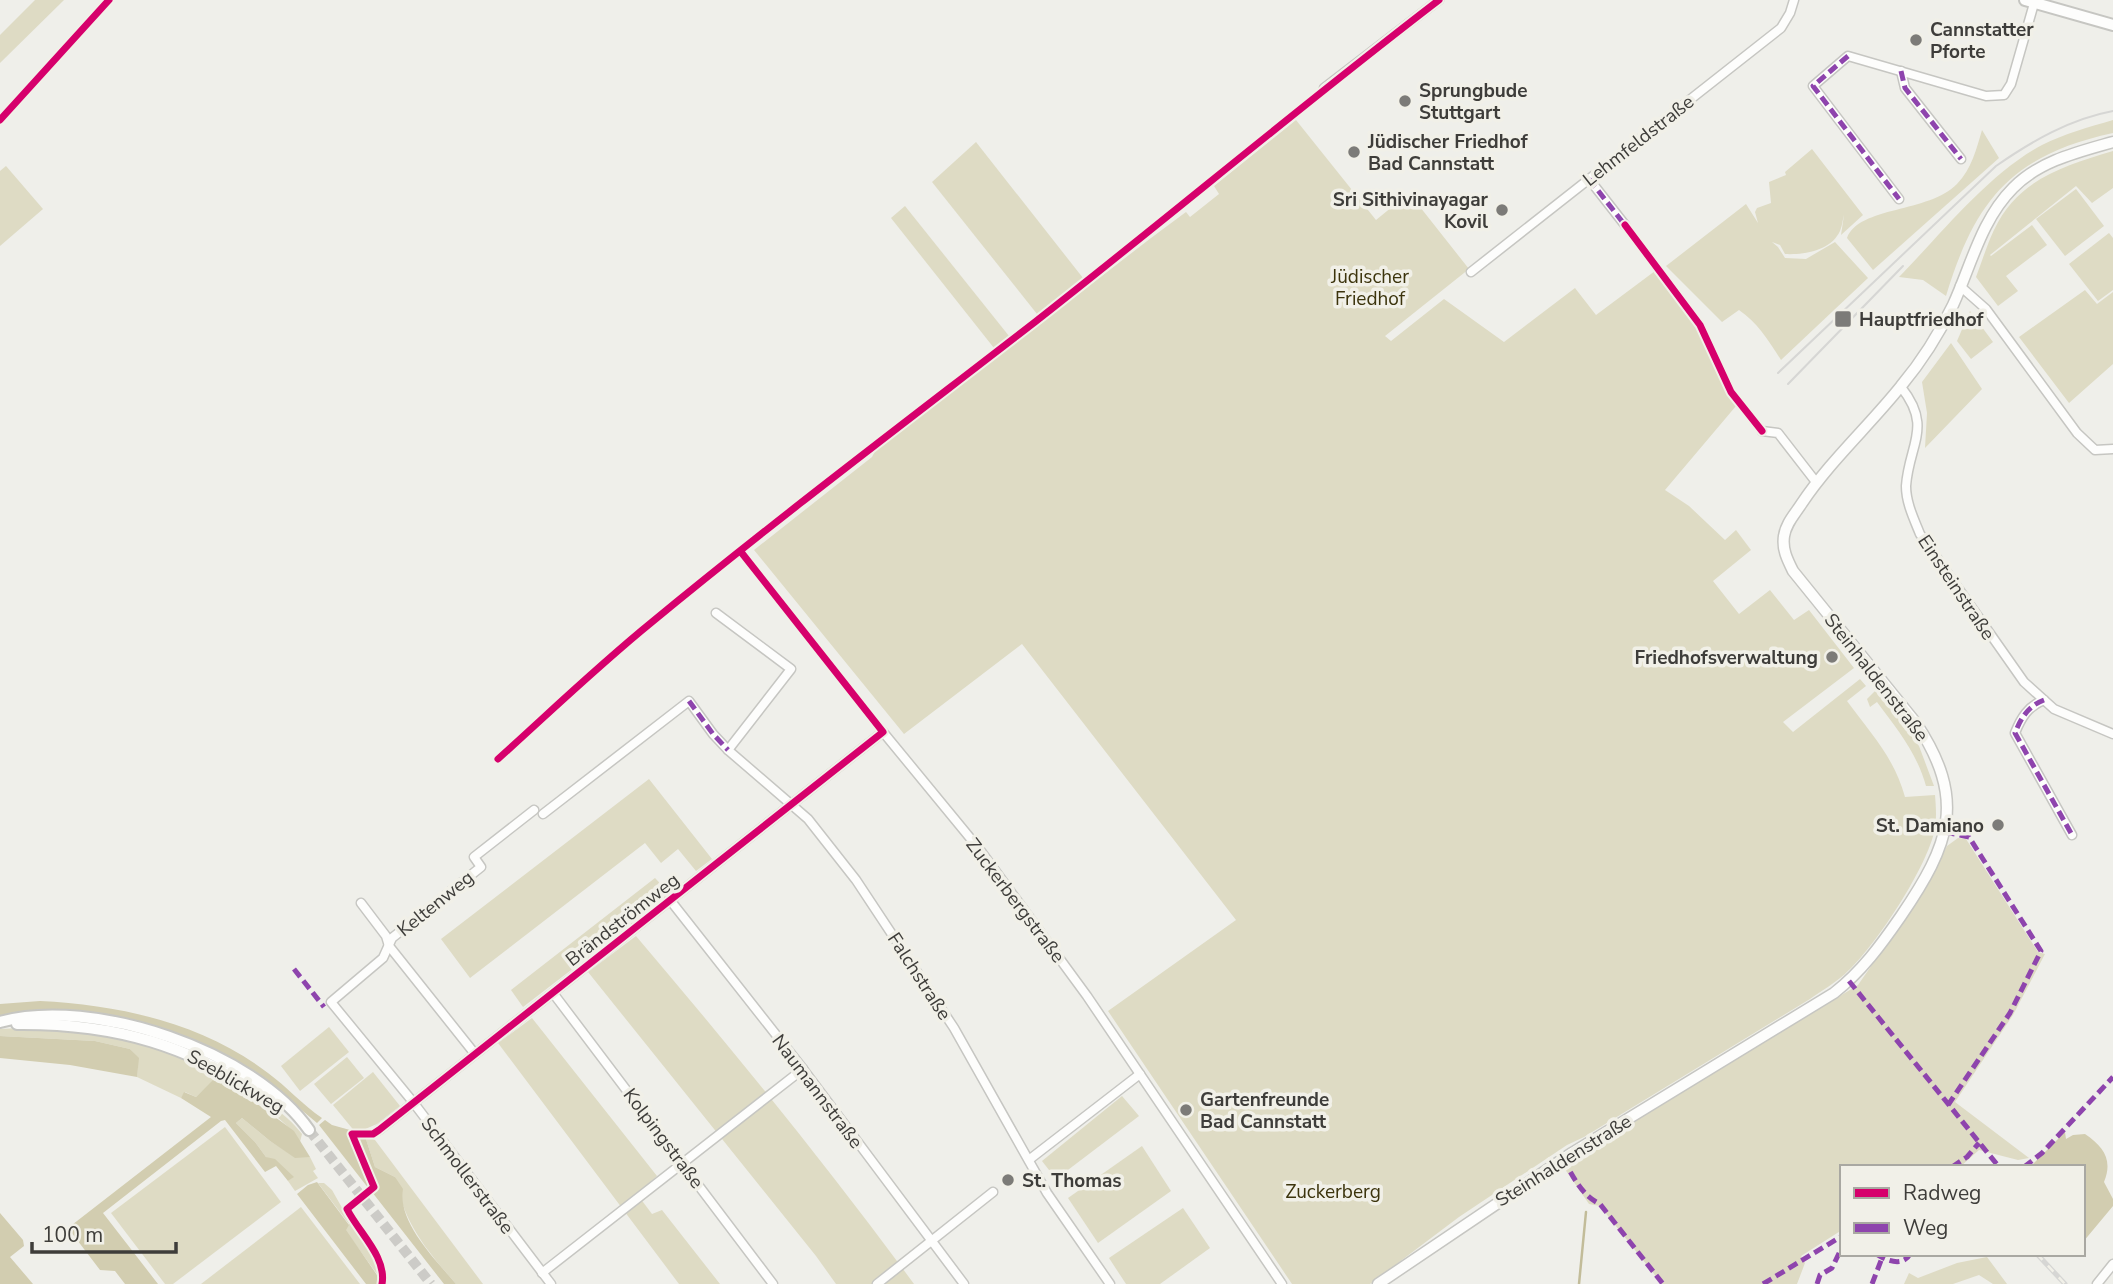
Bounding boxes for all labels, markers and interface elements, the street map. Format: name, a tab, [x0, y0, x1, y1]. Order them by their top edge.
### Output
place label: Cannstatter Pforte	[1930, 17, 2034, 65]
marker: Cannstatter Pforte	[1908, 32, 1924, 48]
place label: Sprungbude Stuttgart	[1419, 78, 1528, 126]
street label: Lehmfeldstraße	[1578, 89, 1700, 192]
marker: Sprungbude Stuttgart	[1397, 93, 1413, 109]
place label: Jüdischer Friedhof Bad Cannstatt	[1367, 129, 1529, 177]
marker: Jüdischer Friedhof Bad Cannstatt	[1346, 144, 1362, 160]
place label: Sri Sithivinayagar Kovil	[1333, 187, 1489, 235]
marker: Sri Sithivinayagar Kovil	[1494, 202, 1510, 218]
park label: Jüdischer Friedhof	[1330, 264, 1409, 312]
place label: Hauptfriedhof	[1859, 307, 1985, 333]
marker: Hauptfriedhof	[1833, 309, 1853, 329]
street label: Einsteinstraße	[1911, 530, 2001, 645]
street label: Steinhaldenstraße	[1818, 608, 1935, 747]
place label: Friedhofsverwaltung	[1634, 645, 1818, 671]
marker: Friedhofsverwaltung	[1824, 649, 1840, 665]
place label: St. Damiano	[1876, 813, 1984, 839]
marker: St. Damiano	[1990, 817, 2006, 833]
street label: Zuckerbergstraße	[960, 833, 1071, 968]
street label: Keltenweg	[392, 865, 479, 943]
street label: Brändströmweg	[560, 867, 685, 972]
street label: Falchstraße	[881, 928, 957, 1025]
street label: Naumannstraße	[766, 1029, 869, 1154]
street label: Seeblickweg	[182, 1044, 289, 1120]
street label: Kolpingstraße	[617, 1083, 710, 1194]
place label: Gartenfreunde Bad Cannstatt	[1200, 1087, 1329, 1135]
marker: Gartenfreunde Bad Cannstatt	[1178, 1102, 1194, 1118]
street label: Steinhaldenstraße	[1490, 1108, 1637, 1213]
street label: Schmollerstraße	[415, 1112, 520, 1239]
legend	[1840, 1165, 2085, 1256]
place label: St. Thomas	[1022, 1168, 1122, 1194]
marker: St. Thomas	[1000, 1172, 1016, 1188]
park label: Zuckerberg	[1285, 1179, 1381, 1205]
text: Radweg	[1903, 1179, 1981, 1207]
scale bar	[32, 1210, 175, 1254]
text: Weg	[1903, 1214, 1948, 1242]
text: 100 m	[42, 1221, 103, 1249]

